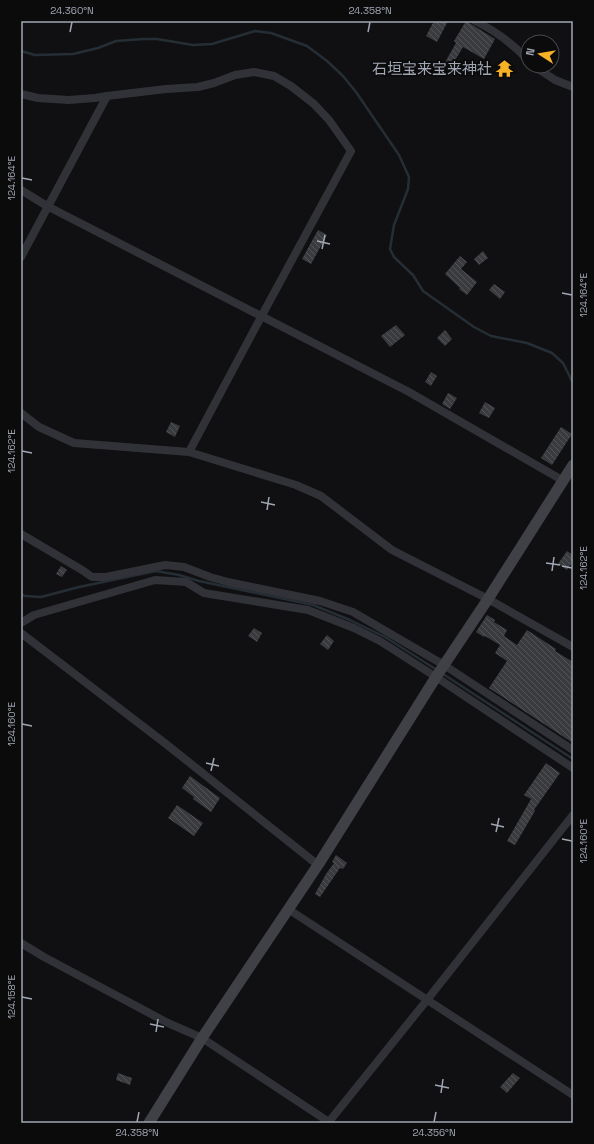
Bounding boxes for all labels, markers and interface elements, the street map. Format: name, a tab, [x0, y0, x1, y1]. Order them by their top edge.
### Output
text: 24.360°N	[50, 4, 94, 17]
text: 24.358°N	[348, 4, 392, 17]
north arrow	[520, 34, 560, 74]
text: N	[523, 47, 538, 57]
temple icon: 石垣宝来宝来神社	[495, 58, 515, 78]
place label: 石垣宝来宝来神社	[372, 59, 492, 78]
text: 124.164°E	[5, 155, 18, 200]
text: 124.164°E	[577, 272, 590, 317]
text: 124.162°E	[5, 429, 18, 473]
text: 124.162°E	[577, 546, 590, 590]
text: 124.160°E	[5, 701, 18, 746]
text: 124.160°E	[577, 818, 590, 863]
text: 124.158°E	[5, 975, 18, 1019]
text: 24.358°N	[115, 1126, 159, 1139]
text: 24.356°N	[412, 1126, 456, 1139]

